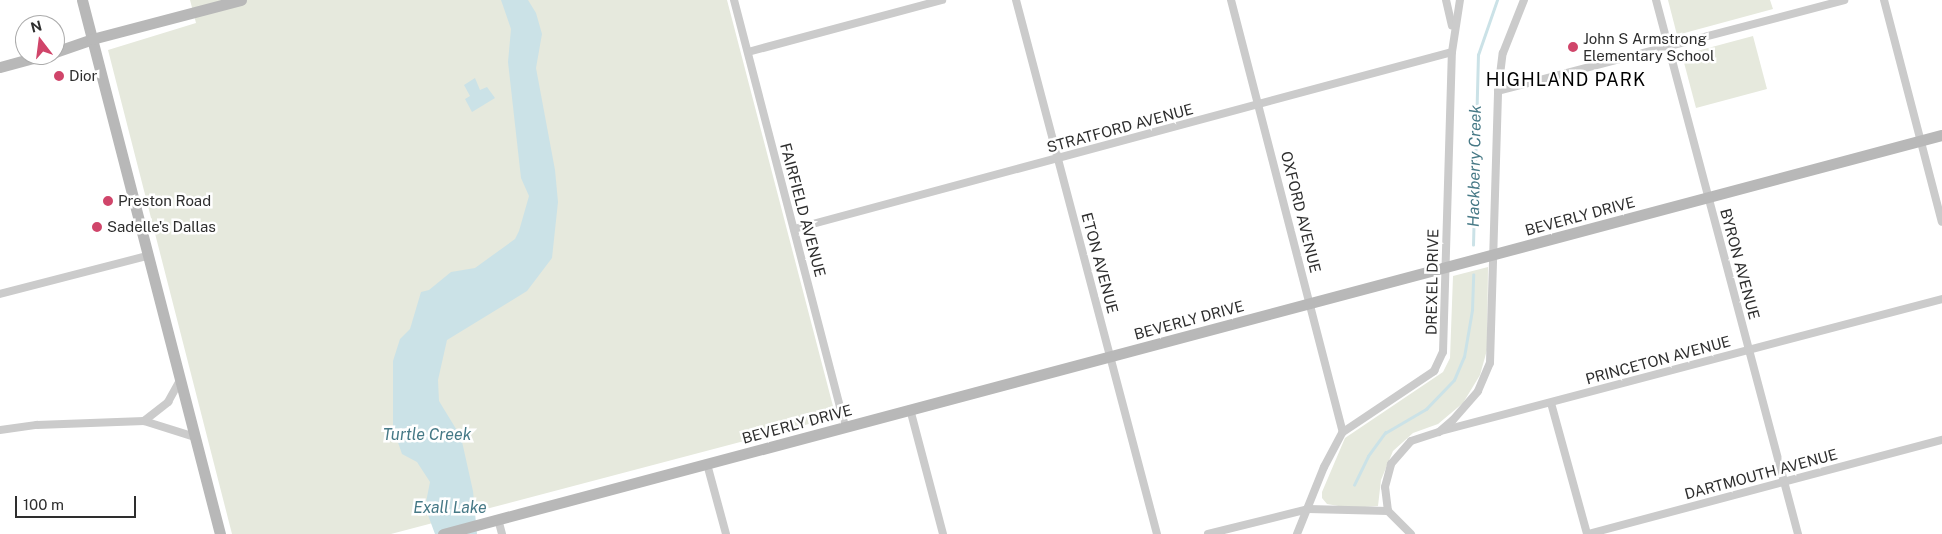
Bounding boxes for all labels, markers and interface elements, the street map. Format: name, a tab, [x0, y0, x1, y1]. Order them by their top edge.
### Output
north arrow	[15, 15, 65, 65]
text: N	[29, 17, 44, 36]
place label: John S Armstrong Elementary School	[1583, 29, 1715, 64]
marker: John S Armstrong Elementary School	[1567, 41, 1579, 53]
place label: Dior	[69, 67, 97, 85]
district label: HIGHLAND PARK	[1484, 69, 1648, 91]
marker: Dior	[53, 70, 65, 82]
street label: STRATFORD AVENUE	[1045, 100, 1195, 156]
water label: Hackberry Creek	[1464, 105, 1486, 227]
street label: FAIRFIELD AVENUE	[776, 141, 830, 279]
street label: OXFORD AVENUE	[1277, 149, 1325, 275]
place label: Preston Road	[118, 192, 211, 210]
street label: BEVERLY DRIVE	[1523, 193, 1637, 239]
marker: Preston Road	[102, 195, 114, 207]
street label: BYRON AVENUE	[1717, 207, 1763, 321]
street label: ETON AVENUE	[1078, 211, 1122, 315]
place label: Sadelle's Dallas	[107, 218, 216, 236]
marker: Sadelle's Dallas	[91, 221, 103, 233]
street label: DREXEL DRIVE	[1422, 229, 1442, 335]
street label: BEVERLY DRIVE	[1132, 297, 1246, 343]
street label: PRINCETON AVENUE	[1584, 332, 1732, 388]
street label: BEVERLY DRIVE	[740, 401, 854, 447]
water label: Turtle Creek	[383, 425, 471, 445]
street label: DARTMOUTH AVENUE	[1683, 445, 1839, 503]
scale bar	[18, 486, 139, 518]
text: 100 m	[23, 496, 64, 513]
water label: Exall Lake	[413, 498, 487, 518]

